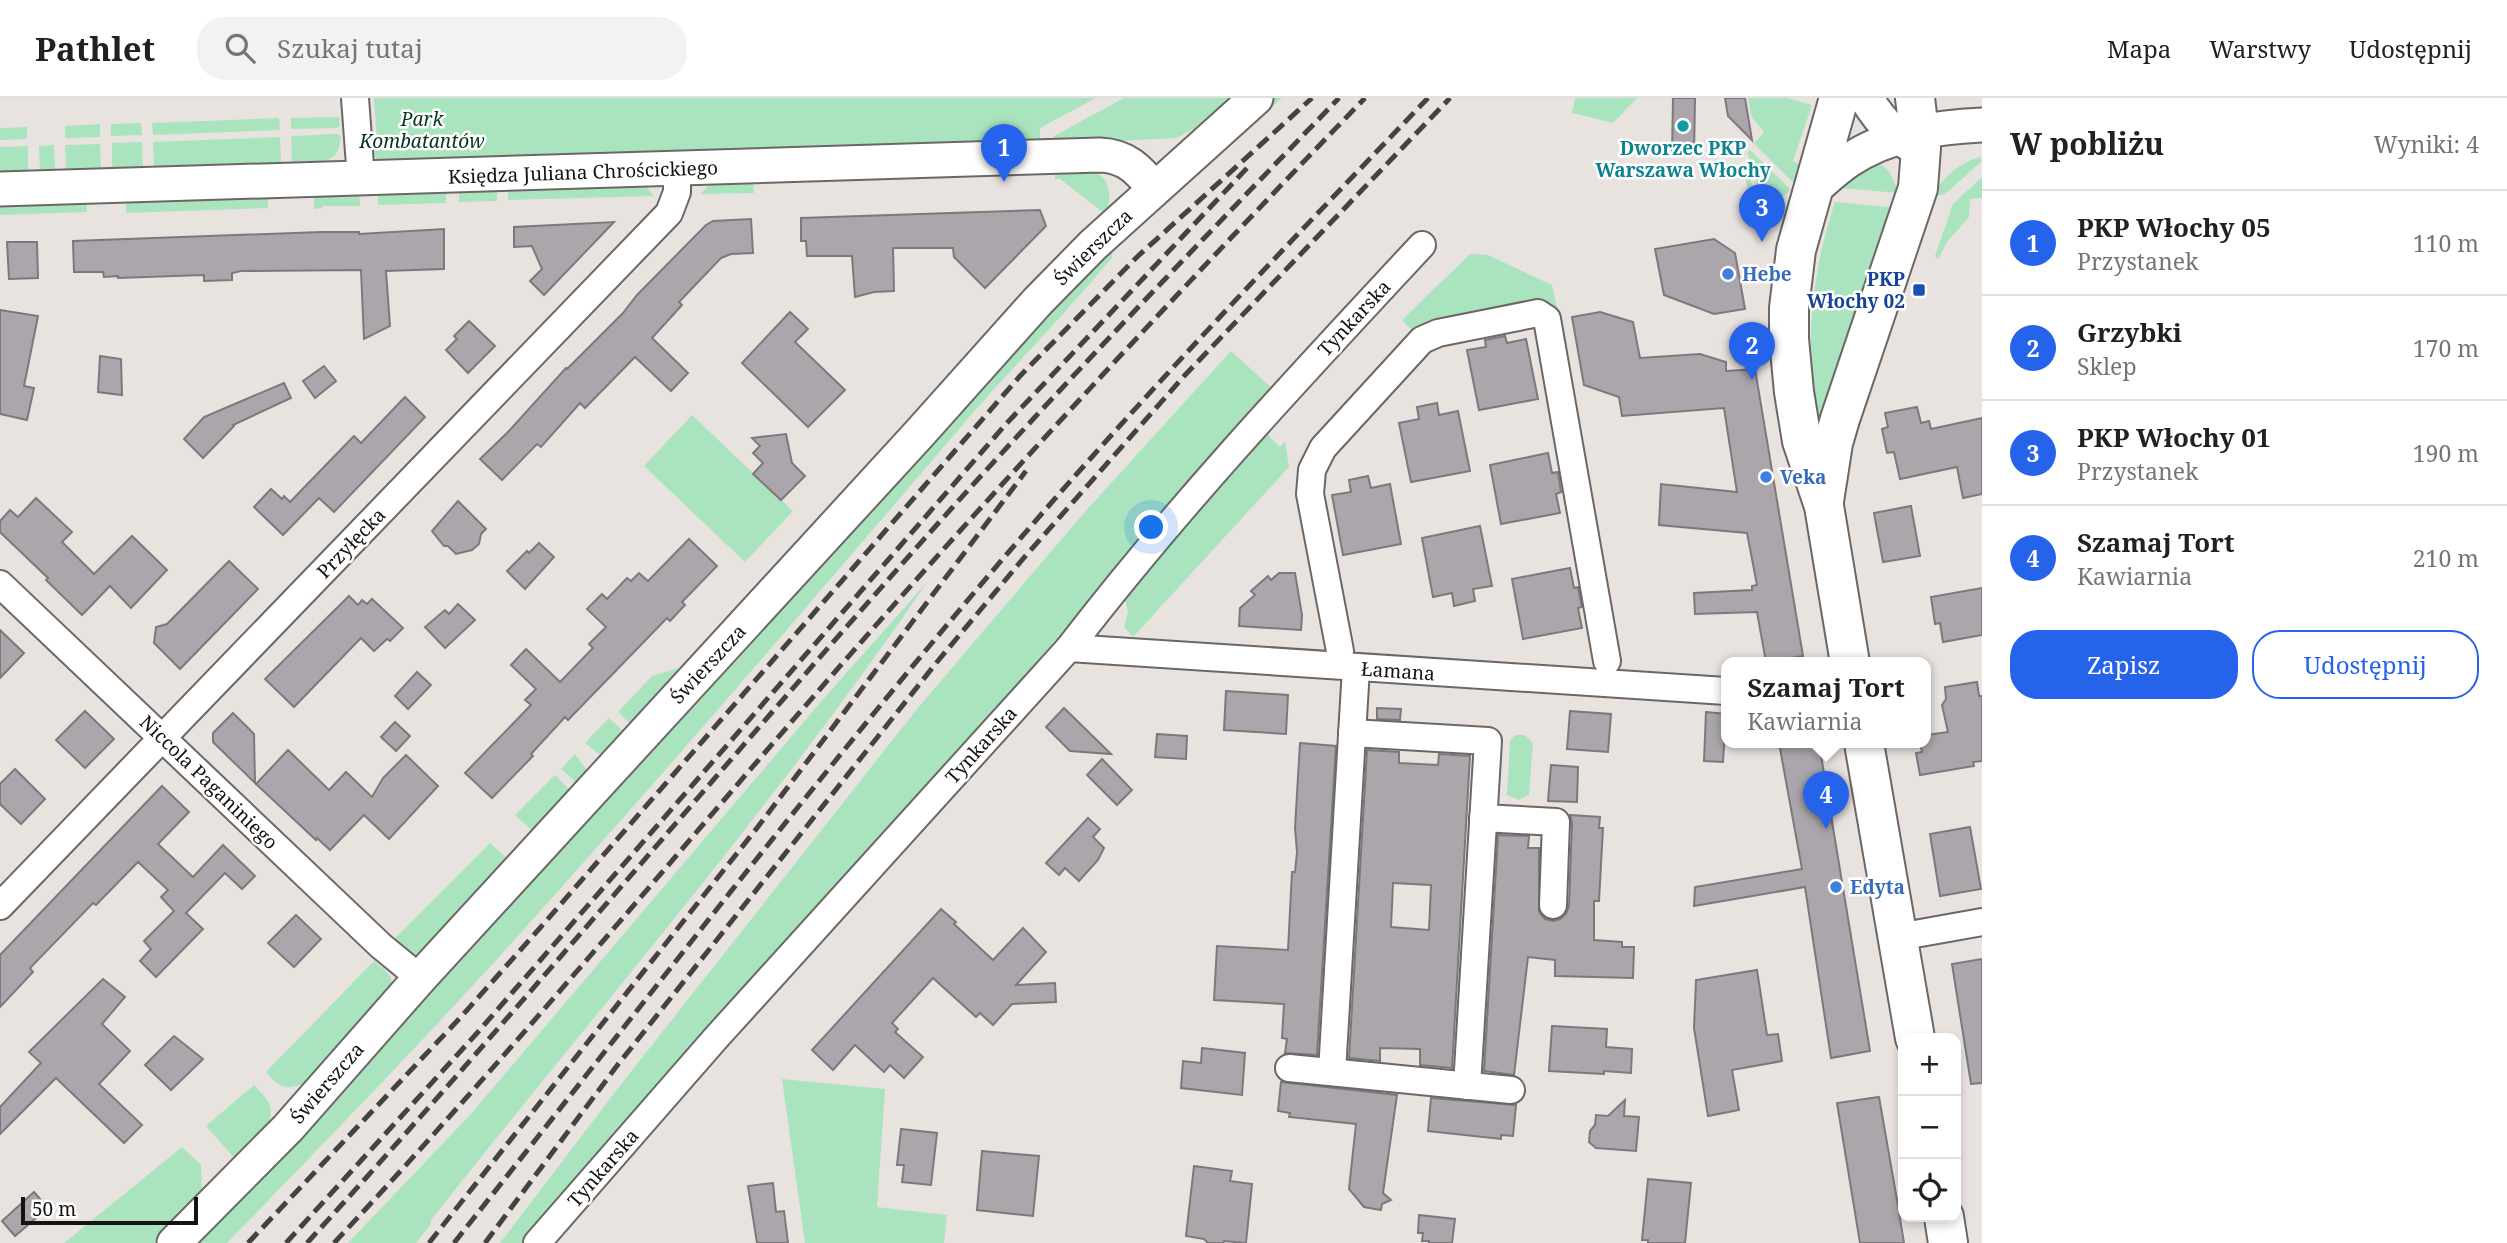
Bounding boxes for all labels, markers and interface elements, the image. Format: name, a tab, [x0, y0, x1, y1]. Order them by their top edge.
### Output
search box	[197, 17, 687, 80]
text: Pathlet	[35, 26, 155, 71]
icon: search	[221, 29, 259, 67]
text: Szukaj tutaj	[277, 30, 423, 66]
text: Mapa	[2107, 32, 2171, 65]
text: Warstwy	[2209, 32, 2311, 65]
text: Udostępnij	[2349, 32, 2472, 65]
park label: Park Kombatantów	[358, 106, 485, 154]
marker: Dworzec PKP Warszawa Włochy	[1675, 118, 1691, 134]
text: W pobliżu	[2010, 123, 2164, 164]
pin: 1	[981, 124, 1027, 182]
text: Wyniki: 4	[2373, 128, 2479, 160]
place label: Dworzec PKP Warszawa Włochy	[1595, 135, 1771, 183]
street label: Księdza Juliana Chrościckiego	[448, 154, 718, 190]
pin: 3	[1739, 184, 1785, 242]
street label: Świerszcza	[1048, 203, 1138, 291]
text: PKP Włochy 05	[2077, 209, 2271, 245]
text: 1	[2027, 227, 2040, 259]
text: 110 m	[2413, 227, 2479, 259]
text: Przystanek	[2077, 245, 2199, 277]
place label: Hebe	[1742, 261, 1792, 287]
marker: Hebe	[1720, 266, 1736, 282]
place label: PKP Włochy 02	[1807, 266, 1905, 314]
street label: Tynkarska	[1312, 274, 1396, 362]
marker: PKP Włochy 02	[1911, 282, 1927, 298]
text: Grzybki	[2077, 314, 2182, 350]
pin: 2	[1729, 322, 1775, 380]
text: 2	[2027, 332, 2040, 364]
text: 170 m	[2413, 332, 2479, 364]
text: Sklep	[2077, 350, 2137, 382]
text: PKP Włochy 01	[2077, 419, 2271, 455]
text: 3	[2027, 437, 2040, 469]
text: 190 m	[2413, 437, 2479, 469]
text: Przystanek	[2077, 455, 2199, 487]
place label: Veka	[1780, 464, 1827, 490]
marker: Veka	[1758, 469, 1774, 485]
street label: Przyłęcka	[311, 502, 391, 584]
your location	[1134, 510, 1168, 544]
text: Szamaj Tort	[2077, 524, 2234, 560]
text: 4	[2027, 542, 2040, 574]
text: 210 m	[2413, 542, 2479, 574]
text: Kawiarnia	[2077, 560, 2192, 592]
street label: Świerszcza	[664, 619, 752, 709]
button: Zapisz	[2010, 630, 2238, 699]
button: Udostępnij	[2252, 630, 2479, 699]
street label: Łamana	[1360, 655, 1436, 687]
popup	[1721, 657, 1931, 748]
text: Szamaj Tort	[1747, 669, 1905, 705]
street label: Tynkarska	[939, 701, 1023, 789]
text: Kawiarnia	[1747, 705, 1862, 737]
street label: Niccola Paganiniego	[134, 709, 284, 855]
pin: 4	[1803, 771, 1849, 829]
place label: Edyta	[1850, 874, 1905, 900]
marker: Edyta	[1828, 879, 1844, 895]
map controls	[1898, 1033, 1961, 1222]
button: +	[1898, 1033, 1961, 1096]
street label: Świerszcza	[284, 1037, 370, 1129]
button: −	[1898, 1096, 1961, 1159]
street label: Tynkarska	[562, 1123, 644, 1213]
button: locate	[1898, 1159, 1961, 1222]
scale bar	[21, 1194, 198, 1226]
text: 50 m	[32, 1196, 76, 1222]

